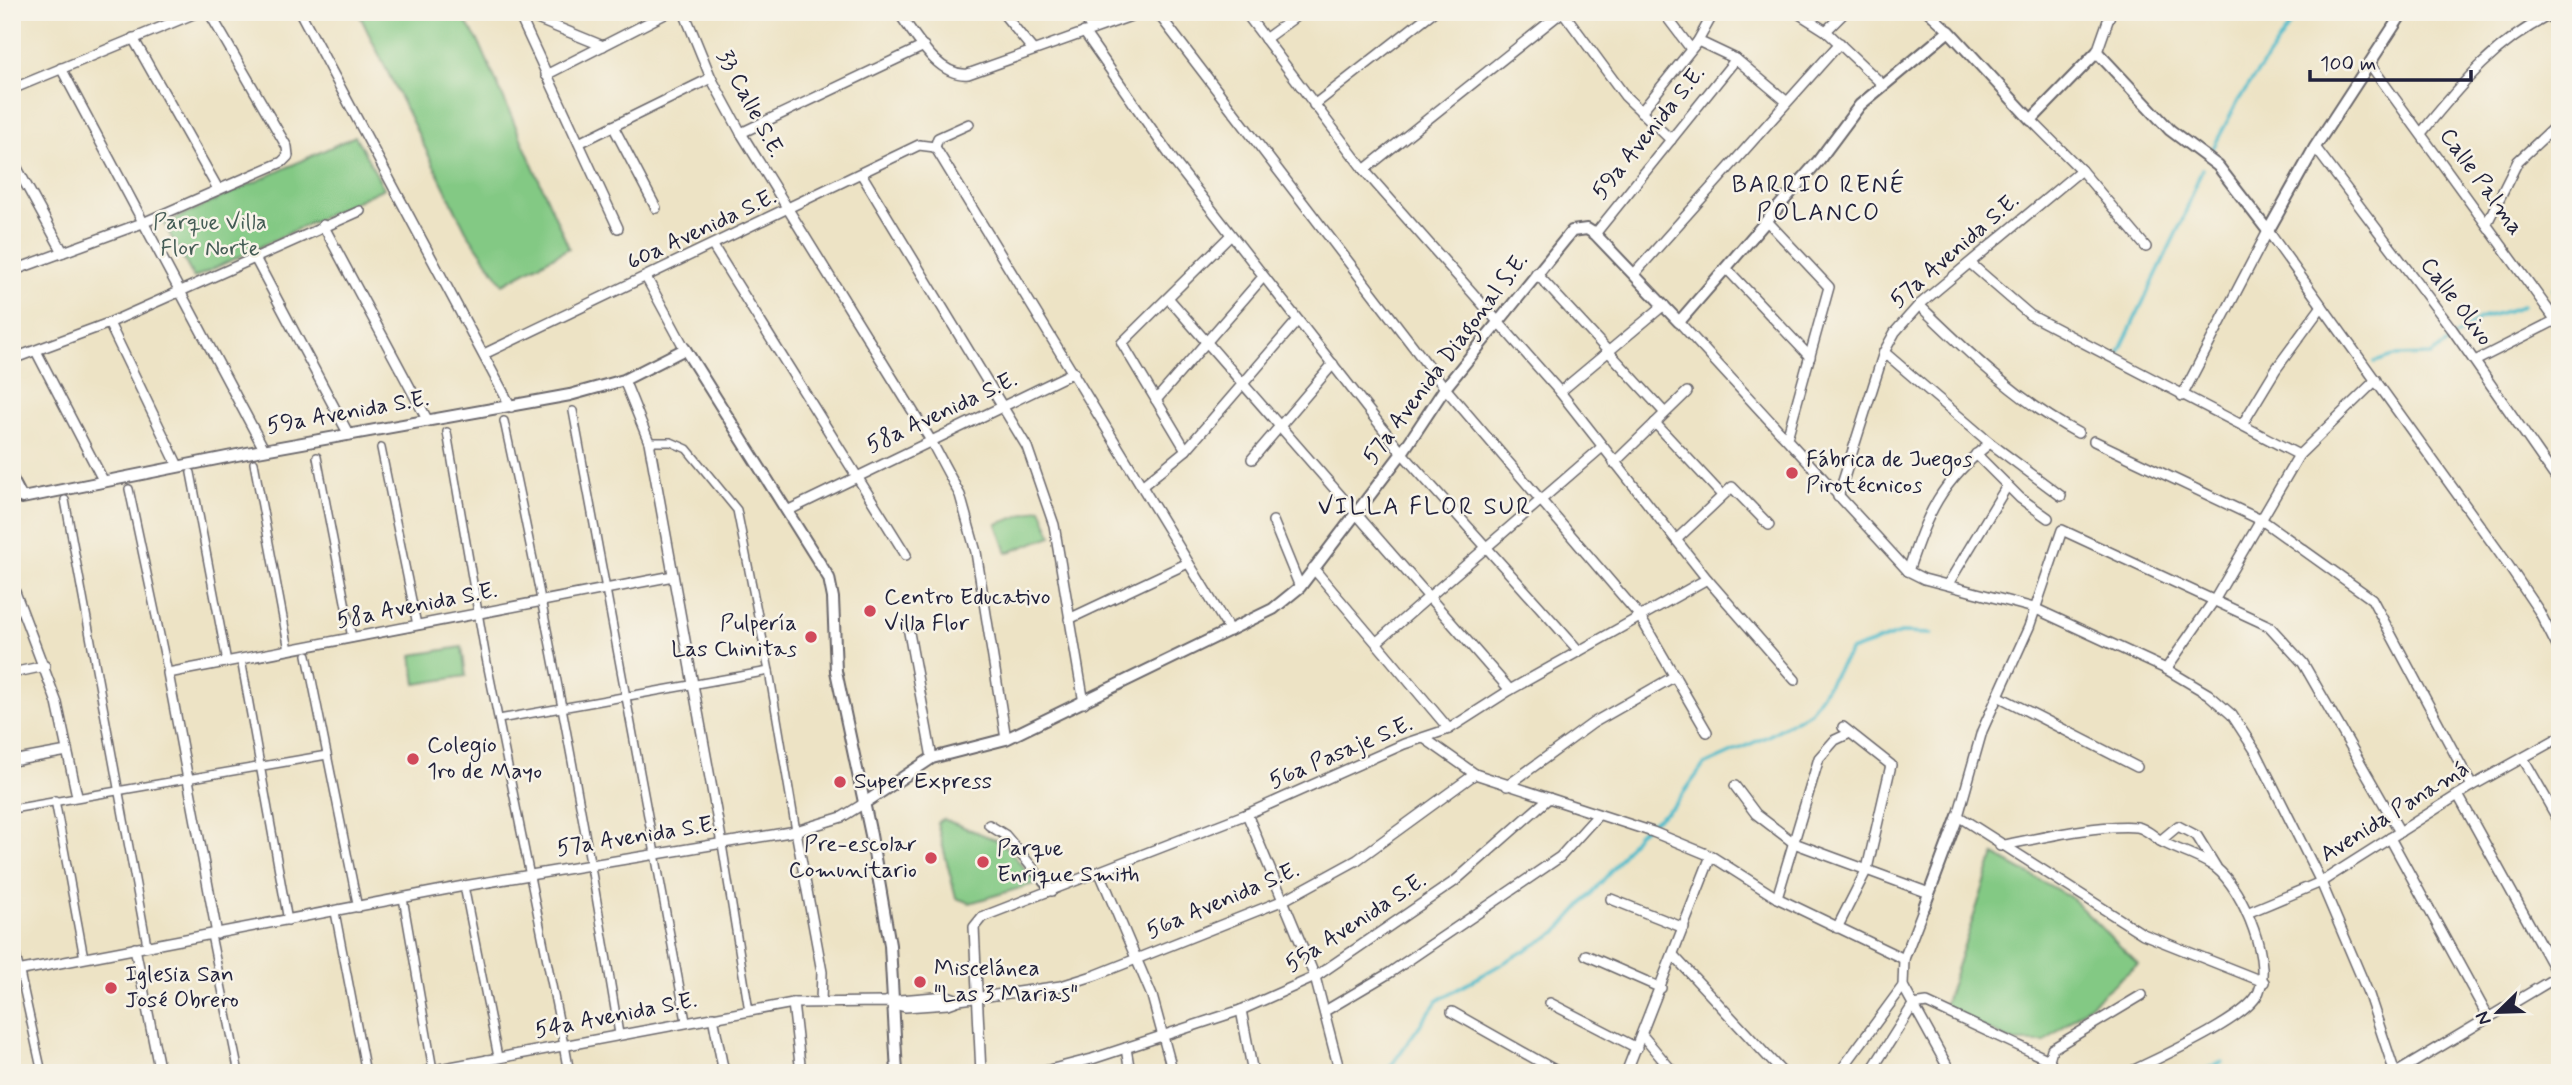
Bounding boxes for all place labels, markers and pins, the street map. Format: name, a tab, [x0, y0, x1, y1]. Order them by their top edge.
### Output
place label: Fábrica de Juegos Pirotécnicos	[1806, 445, 1972, 501]
marker: Fábrica de Juegos Pirotécnicos	[1784, 465, 1800, 481]
place label: Centro Educativo Villa Flor	[884, 583, 1051, 639]
marker: Centro Educativo Villa Flor	[862, 603, 878, 619]
place label: Pulpería Las Chinitas	[671, 609, 797, 665]
marker: Pulpería Las Chinitas	[803, 629, 819, 645]
place label: Colegio 1ro de Mayo	[427, 731, 542, 787]
marker: Colegio 1ro de Mayo	[405, 751, 421, 767]
place label: Super Express	[854, 767, 992, 797]
marker: Super Express	[832, 774, 848, 790]
place label: Pre-escolar Comunitario	[788, 830, 917, 886]
place label: Parque Enrique Smith	[997, 834, 1140, 890]
marker: Pre-escolar Comunitario	[923, 850, 939, 866]
marker: Parque Enrique Smith	[975, 854, 991, 870]
place label: Miscelánea "Las 3 Marias"	[934, 954, 1078, 1010]
place label: Iglesia San José Obrero	[125, 960, 239, 1016]
marker: Miscelánea "Las 3 Marias"	[912, 974, 928, 990]
marker: Iglesia San José Obrero	[103, 980, 119, 996]

